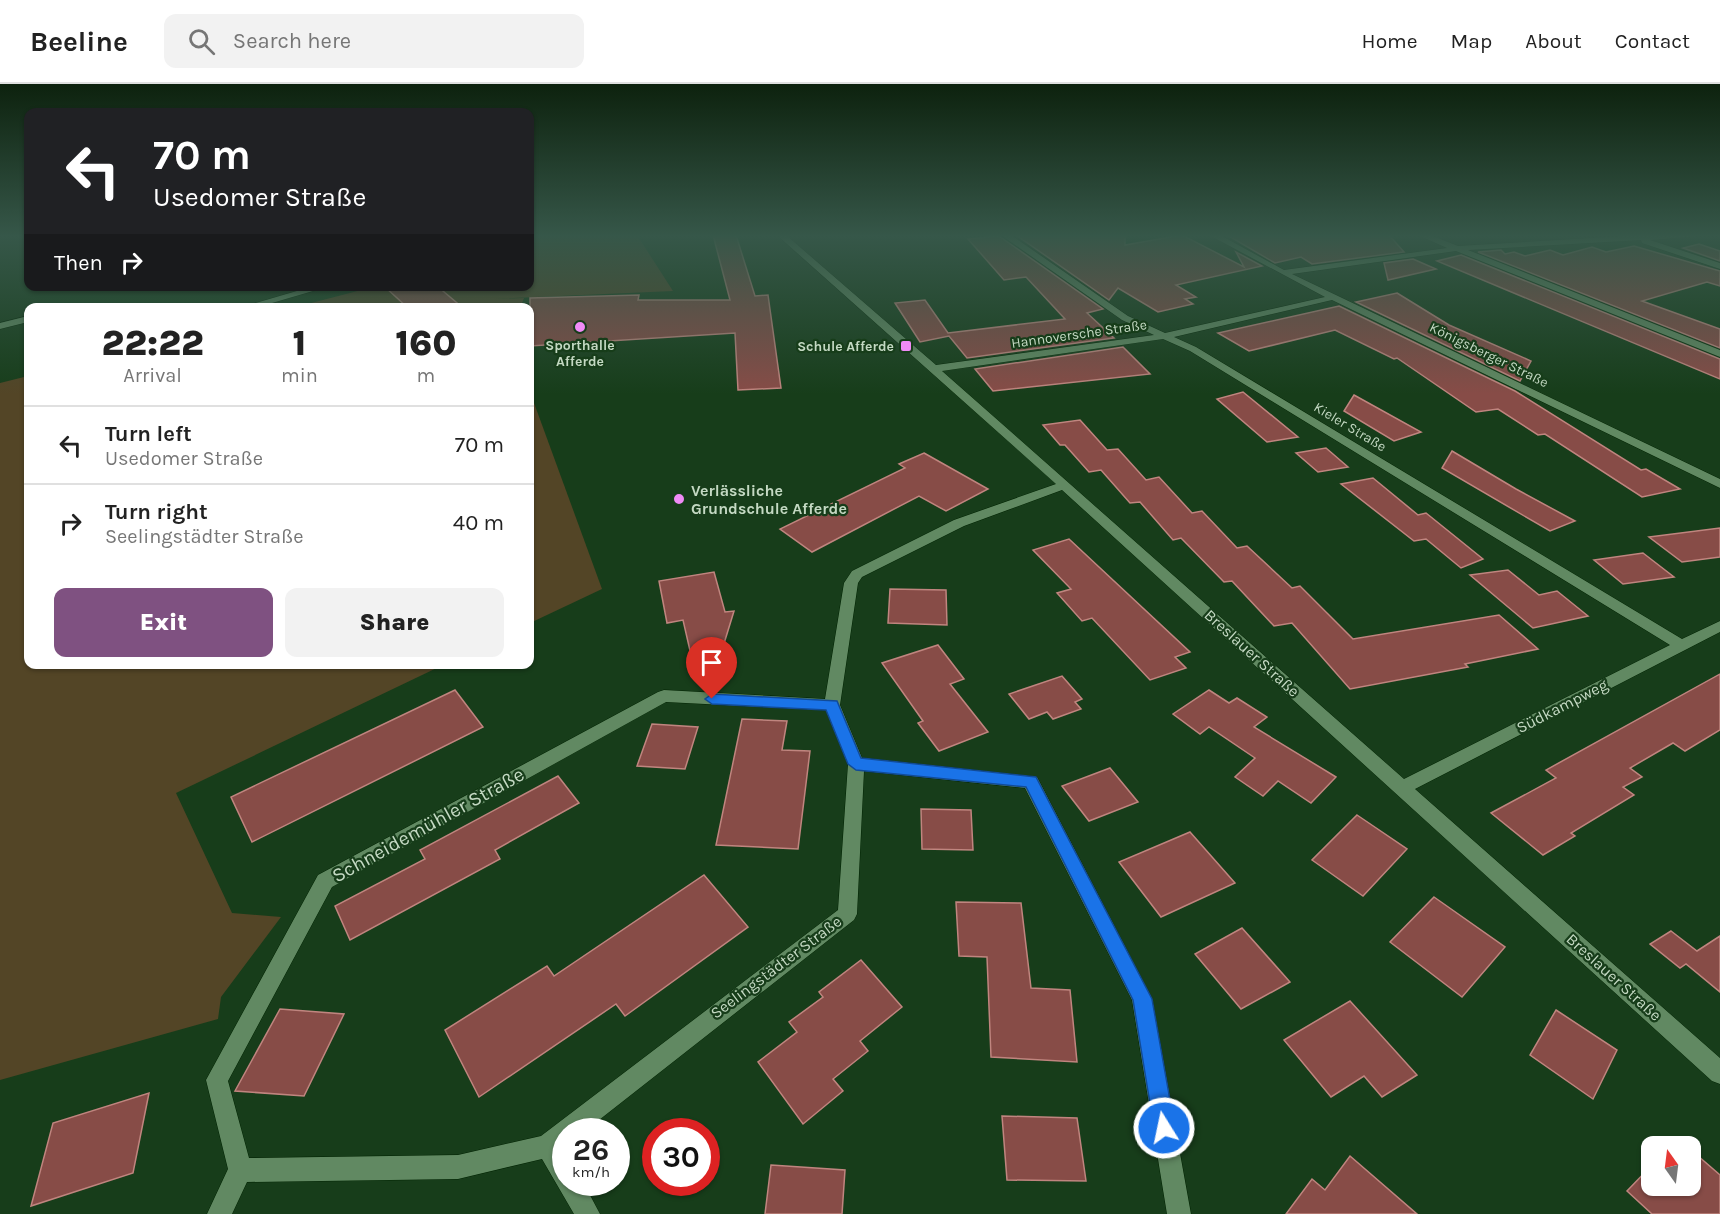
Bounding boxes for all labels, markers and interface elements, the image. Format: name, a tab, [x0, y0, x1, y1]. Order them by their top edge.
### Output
search box	[164, 14, 584, 68]
text: Beeline	[30, 25, 128, 58]
icon: search	[185, 25, 218, 58]
text: Search here	[233, 28, 351, 54]
text: Home	[1362, 29, 1418, 53]
text: Map	[1451, 29, 1492, 53]
text: About	[1525, 29, 1582, 53]
text: Contact	[1615, 29, 1690, 53]
text: 70 m	[153, 130, 251, 180]
icon: left	[54, 132, 132, 210]
text: Usedomer Straße	[153, 181, 366, 213]
icon: right	[115, 246, 148, 279]
text: Then	[54, 250, 103, 276]
street label: Hannoversche Straße	[1010, 316, 1148, 352]
street label: Königsberger Straße	[1427, 319, 1551, 391]
marker: Sporthalle Afferde	[573, 320, 587, 334]
text: 22:22	[101, 322, 204, 364]
text: 1	[293, 322, 306, 364]
text: 160	[395, 322, 457, 364]
place label: Sporthalle Afferde	[545, 337, 615, 370]
place label: Schule Afferde	[797, 338, 894, 355]
marker: Schule Afferde	[899, 339, 913, 353]
text: Arrival	[123, 364, 182, 387]
text: min	[281, 364, 318, 387]
text: m	[417, 364, 435, 387]
street label: Kieler Straße	[1311, 399, 1389, 455]
text: Turn left	[105, 421, 192, 447]
icon: left	[54, 429, 87, 462]
text: 70 m	[455, 432, 504, 458]
text: Usedomer Straße	[105, 447, 263, 470]
place label: Verlässliche Grundschule Afferde	[691, 481, 847, 518]
marker: Verlässliche Grundschule Afferde	[672, 492, 686, 506]
text: Turn right	[105, 499, 208, 525]
icon: right	[54, 507, 87, 540]
text: 40 m	[453, 510, 504, 536]
text: Seelingstädter Straße	[105, 525, 304, 548]
button: Exit	[54, 588, 273, 657]
button: Share	[285, 588, 504, 657]
street label: Breslauer Straße	[1201, 605, 1303, 701]
pin	[686, 637, 737, 699]
icon: arrive	[695, 646, 728, 679]
street label: Südkampweg	[1513, 675, 1611, 737]
street label: Schneidemühler Straße	[328, 763, 528, 887]
street label: Seelingstädter Straße	[707, 912, 845, 1022]
street label: Breslauer Straße	[1563, 929, 1665, 1025]
position arrow	[1132, 1096, 1196, 1160]
speed limit sign: 30	[642, 1118, 720, 1196]
text: 26	[573, 1132, 609, 1168]
north arrow	[1641, 1136, 1701, 1196]
map controls	[1641, 1136, 1701, 1196]
text: km/h	[572, 1163, 610, 1181]

